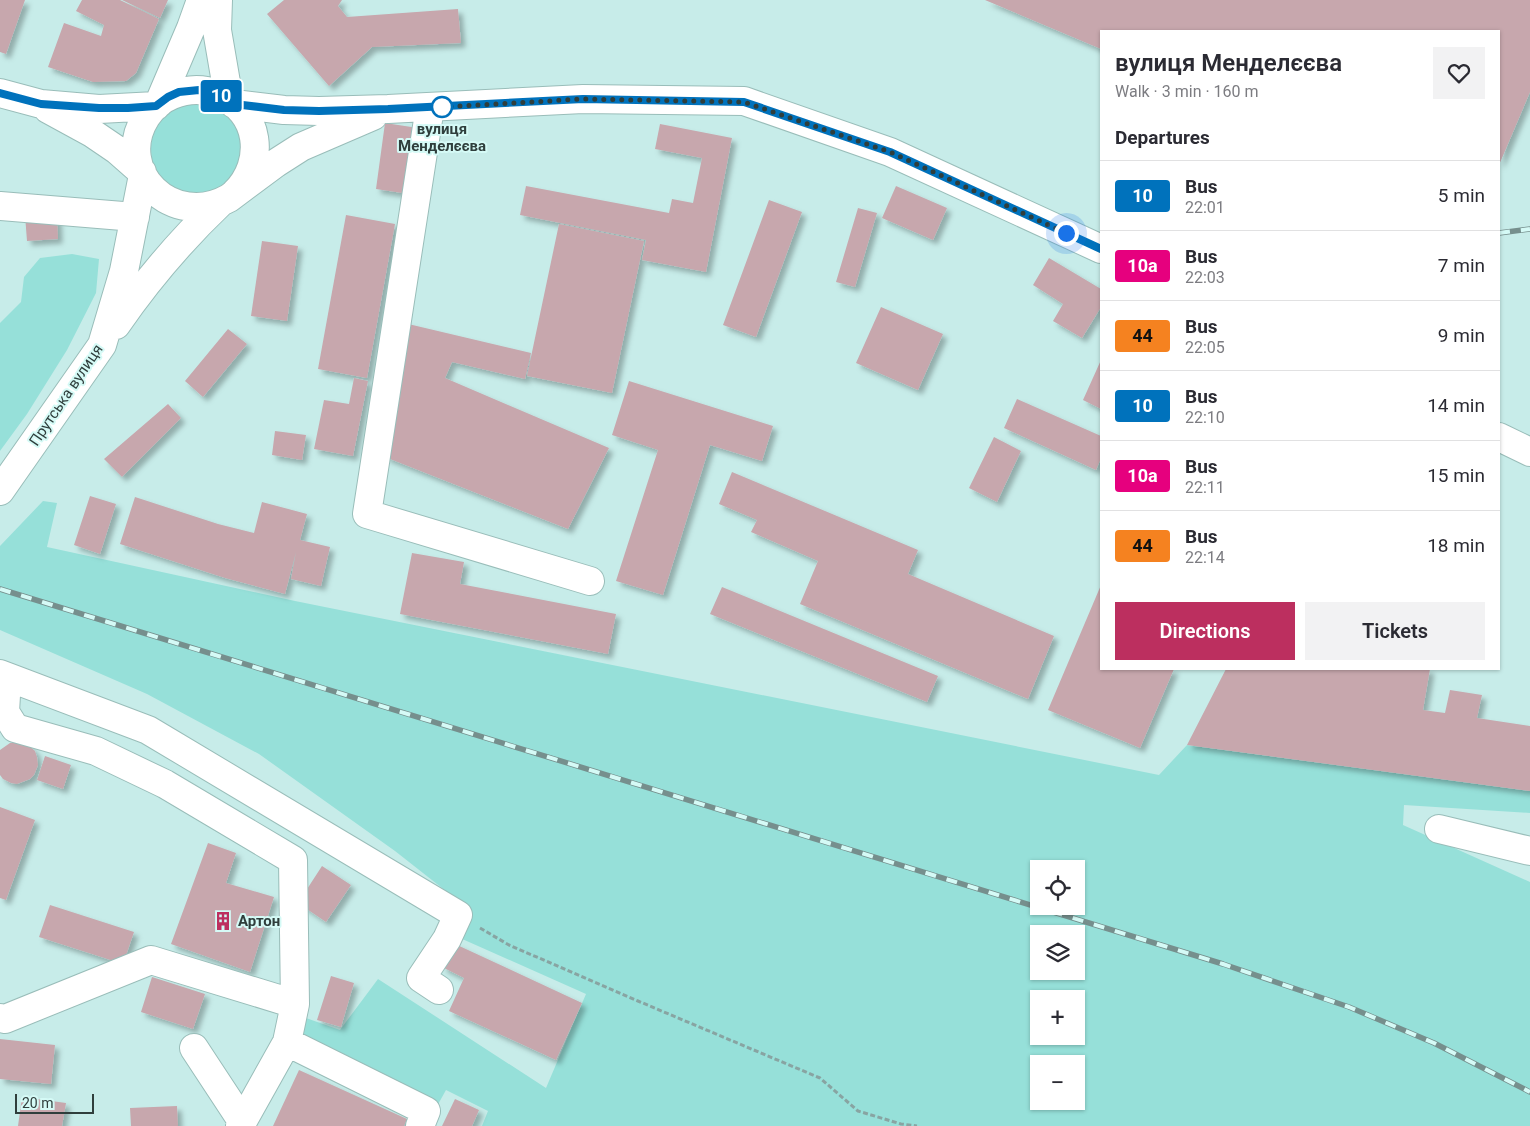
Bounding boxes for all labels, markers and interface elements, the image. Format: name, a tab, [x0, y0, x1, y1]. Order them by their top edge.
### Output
button: heart	[1433, 47, 1485, 99]
text: вулиця Менделєєва	[1115, 49, 1342, 77]
line badge: 10	[198, 80, 244, 112]
text: Walk · 3 min · 160 m	[1115, 82, 1259, 101]
text: 10	[211, 85, 231, 106]
marker: вулиця Менделєєва	[431, 96, 453, 118]
place label: вулиця Менделєєва	[398, 120, 486, 155]
text: Departures	[1115, 126, 1210, 149]
text: Bus	[1185, 175, 1218, 198]
text: 5 min	[1438, 184, 1485, 207]
text: 10	[1132, 185, 1153, 206]
text: 22:01	[1185, 198, 1225, 217]
your location	[1054, 221, 1079, 246]
text: Bus	[1185, 245, 1218, 268]
text: 7 min	[1438, 254, 1485, 277]
text: 10а	[1127, 255, 1158, 276]
text: 22:03	[1185, 268, 1225, 287]
text: Bus	[1185, 315, 1218, 338]
text: 9 min	[1438, 324, 1485, 347]
text: 44	[1132, 325, 1153, 346]
text: 22:05	[1185, 338, 1225, 357]
street label: Прутська вулиця	[25, 341, 107, 449]
text: Bus	[1185, 385, 1218, 408]
text: 14 min	[1427, 394, 1485, 417]
text: 10	[1132, 395, 1153, 416]
text: 22:10	[1185, 408, 1225, 427]
text: Bus	[1185, 455, 1218, 478]
text: 15 min	[1427, 464, 1485, 487]
text: 10а	[1127, 465, 1158, 486]
text: 22:11	[1185, 478, 1225, 497]
text: Bus	[1185, 525, 1218, 548]
text: 18 min	[1427, 534, 1485, 557]
text: 44	[1132, 535, 1153, 556]
text: 22:14	[1185, 548, 1225, 567]
button: Directions	[1115, 602, 1295, 660]
button: Tickets	[1305, 602, 1485, 660]
map controls	[1030, 860, 1085, 1110]
button: locate	[1030, 860, 1085, 915]
building icon: Артон	[212, 910, 234, 932]
place label: Артон	[238, 912, 280, 930]
button: layers	[1030, 925, 1085, 980]
button: +	[1030, 990, 1085, 1045]
button: −	[1030, 1055, 1085, 1110]
scale bar	[15, 1091, 94, 1114]
text: 20 m	[22, 1095, 54, 1111]

